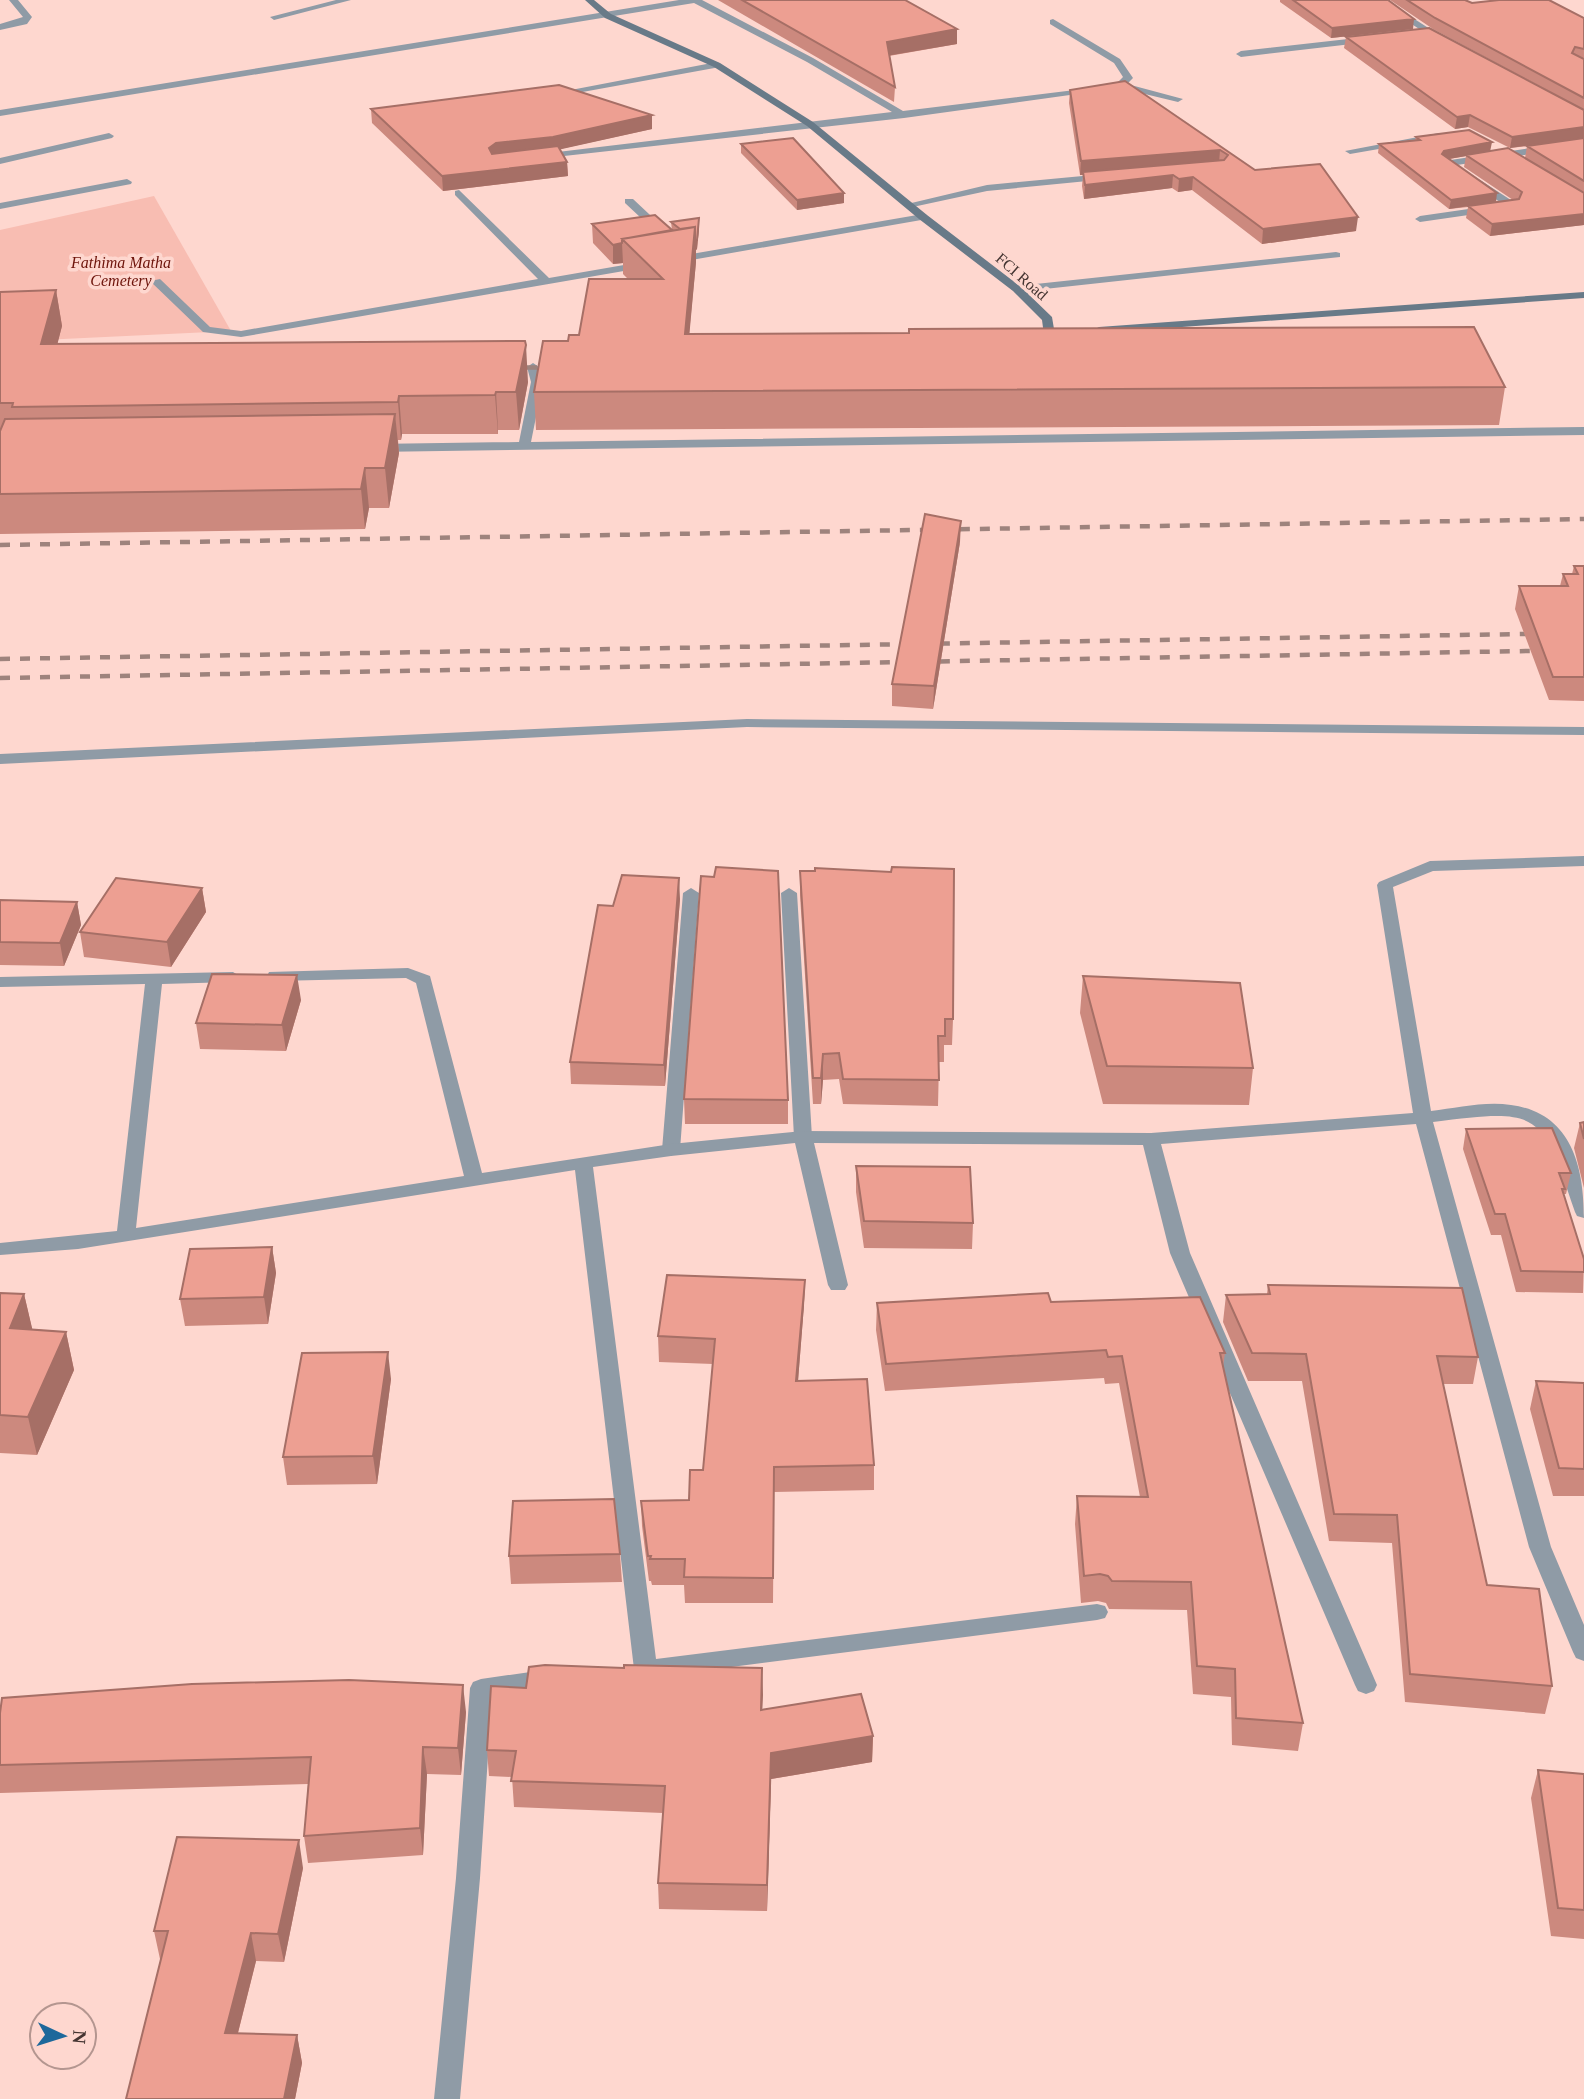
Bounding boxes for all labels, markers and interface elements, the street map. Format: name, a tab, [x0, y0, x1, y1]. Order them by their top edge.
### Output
street label: FCI Road	[992, 249, 1051, 303]
park label: Fathima Matha Cemetery	[70, 254, 171, 290]
north arrow	[28, 2001, 98, 2071]
text: N	[68, 2030, 90, 2045]

